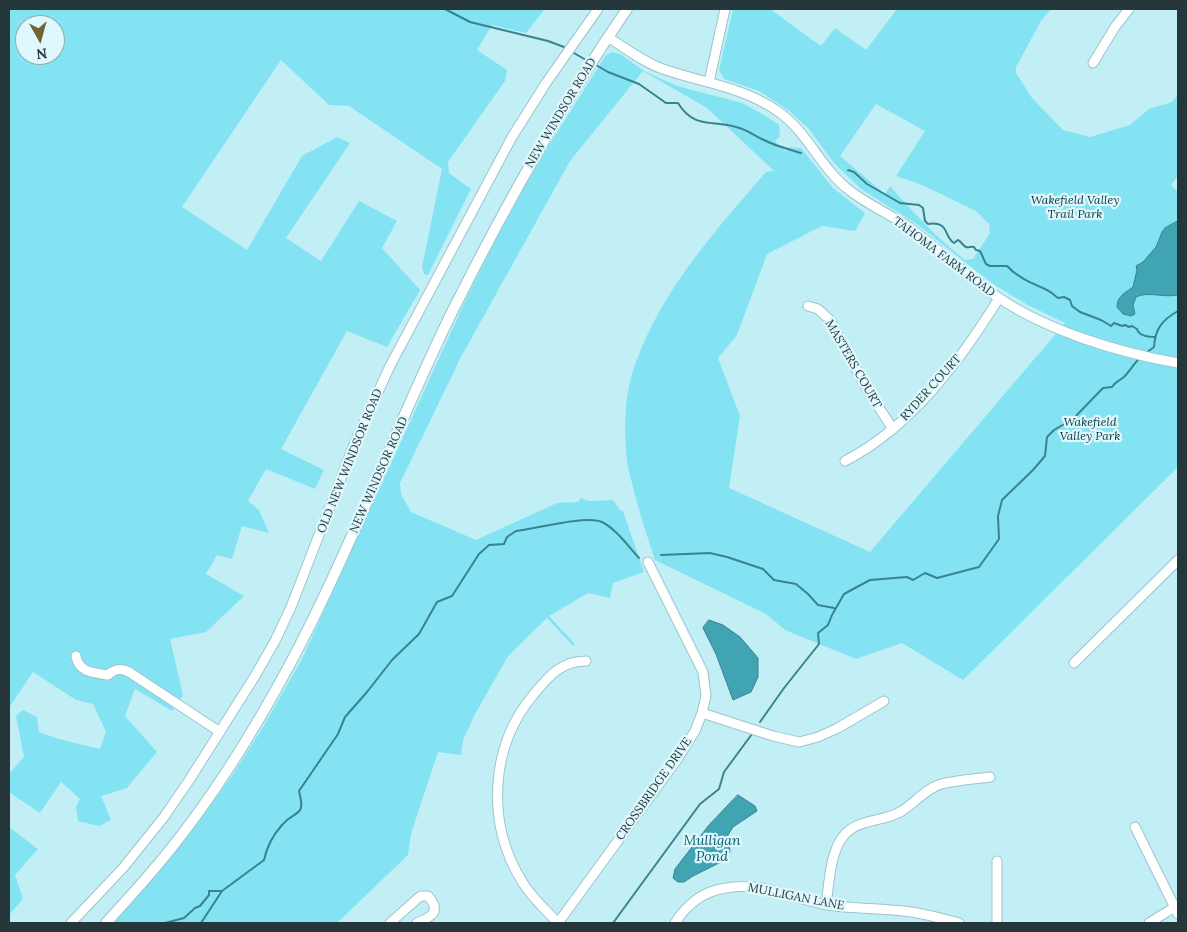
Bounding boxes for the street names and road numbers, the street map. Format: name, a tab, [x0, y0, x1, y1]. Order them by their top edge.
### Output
street label: NEW WINDSOR ROAD	[522, 55, 600, 171]
street label: TAHOMA FARM ROAD	[890, 214, 998, 300]
street label: MASTERS COURT	[822, 317, 884, 411]
street label: RYDER COURT	[898, 352, 964, 424]
street label: OLD NEW WINDSOR ROAD	[314, 387, 386, 535]
street label: NEW WINDSOR ROAD	[347, 415, 411, 535]
street label: CROSSBRIDGE DRIVE	[613, 735, 695, 843]
street label: MULLIGAN LANE	[747, 881, 845, 913]

